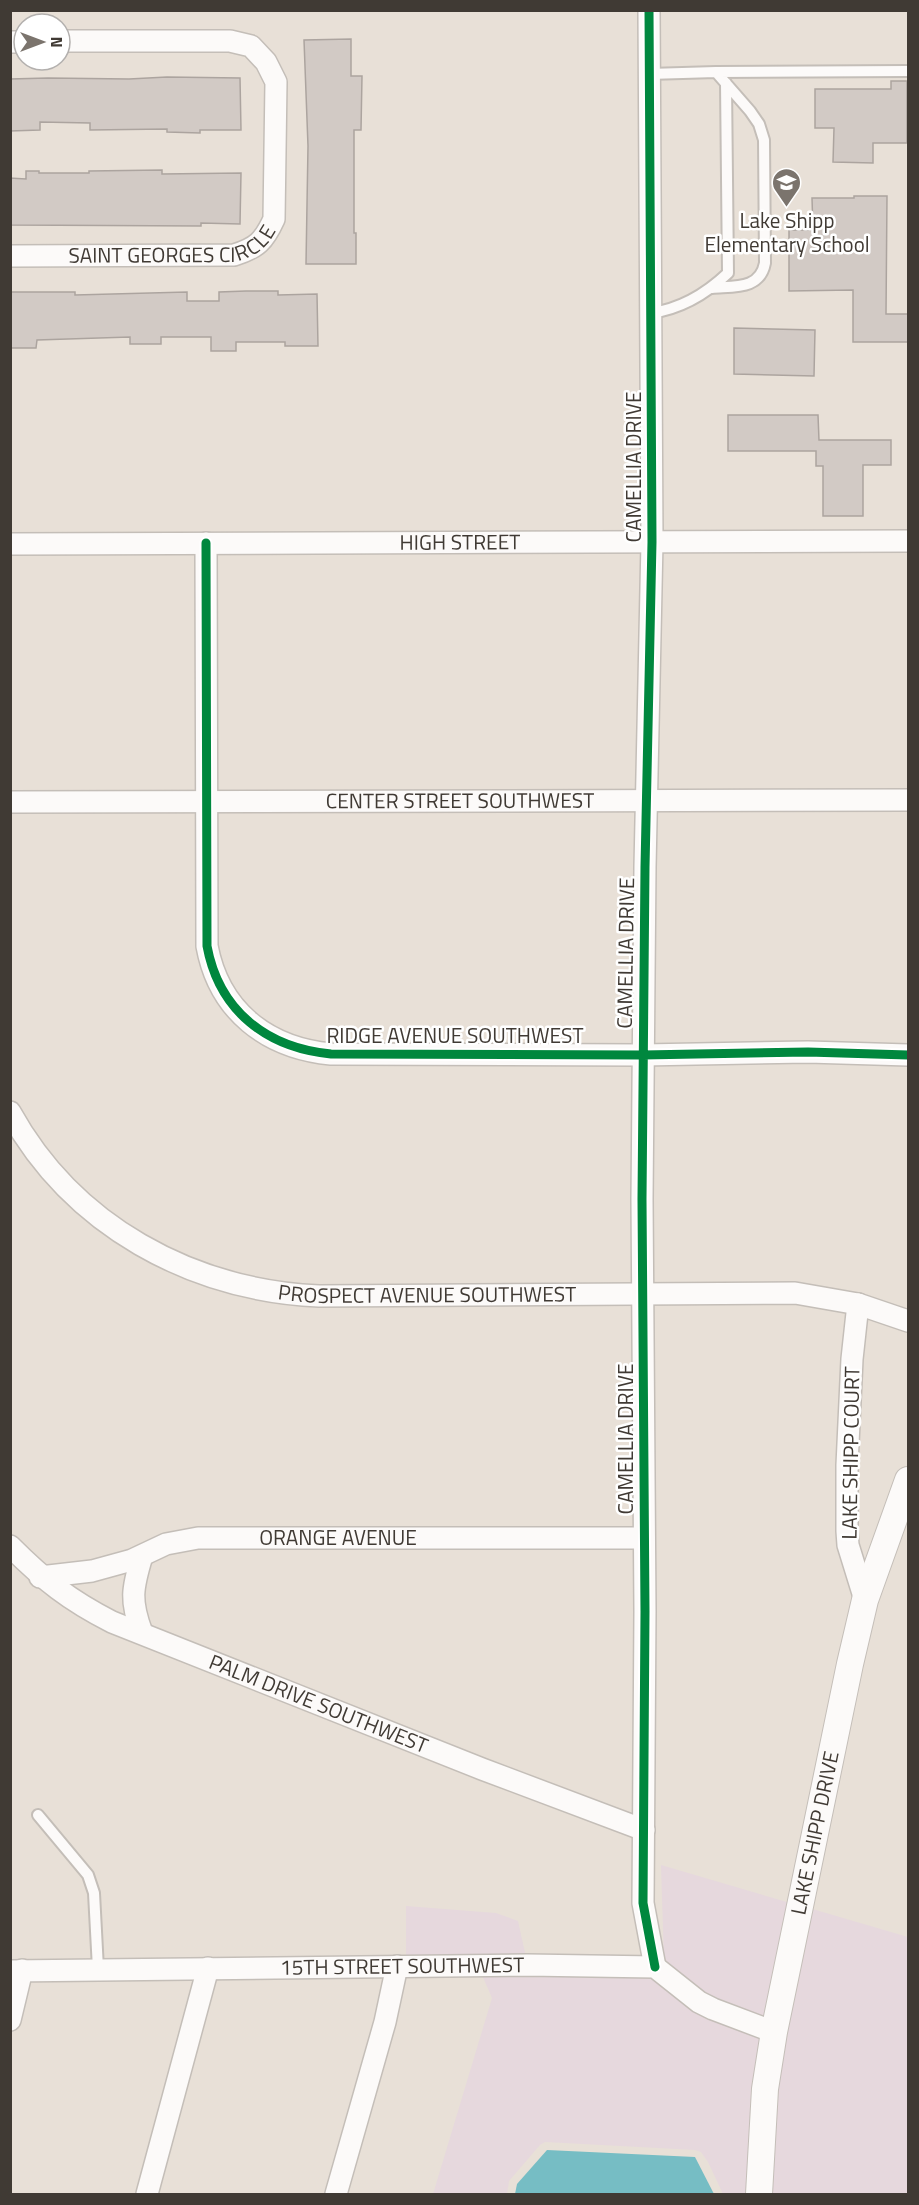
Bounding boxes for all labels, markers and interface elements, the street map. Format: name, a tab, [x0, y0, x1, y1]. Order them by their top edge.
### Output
north arrow	[12, 12, 72, 72]
text: N	[45, 36, 69, 48]
school or university icon: Lake Shipp Elementary School	[771, 166, 803, 208]
place label: Lake Shipp Elementary School	[704, 204, 870, 260]
street label: SAINT GEORGES CIRCLE	[68, 218, 283, 271]
street label: CAMELLIA DRIVE	[617, 391, 649, 543]
street label: HIGH STREET	[400, 525, 520, 558]
street label: CENTER STREET SOUTHWEST	[326, 784, 594, 816]
street label: CAMELLIA DRIVE	[608, 877, 642, 1029]
street label: RIDGE AVENUE SOUTHWEST	[326, 1019, 584, 1051]
street label: PROSPECT AVENUE SOUTHWEST	[276, 1275, 576, 1311]
street label: CAMELLIA DRIVE	[609, 1363, 641, 1515]
street label: LAKE SHIPP COURT	[832, 1366, 868, 1540]
street label: ORANGE AVENUE	[259, 1521, 417, 1553]
street label: PALM DRIVE SOUTHWEST	[204, 1645, 433, 1761]
street label: LAKE SHIPP DRIVE	[782, 1748, 847, 1918]
street label: 15TH STREET SOUTHWEST	[280, 1948, 524, 1983]

